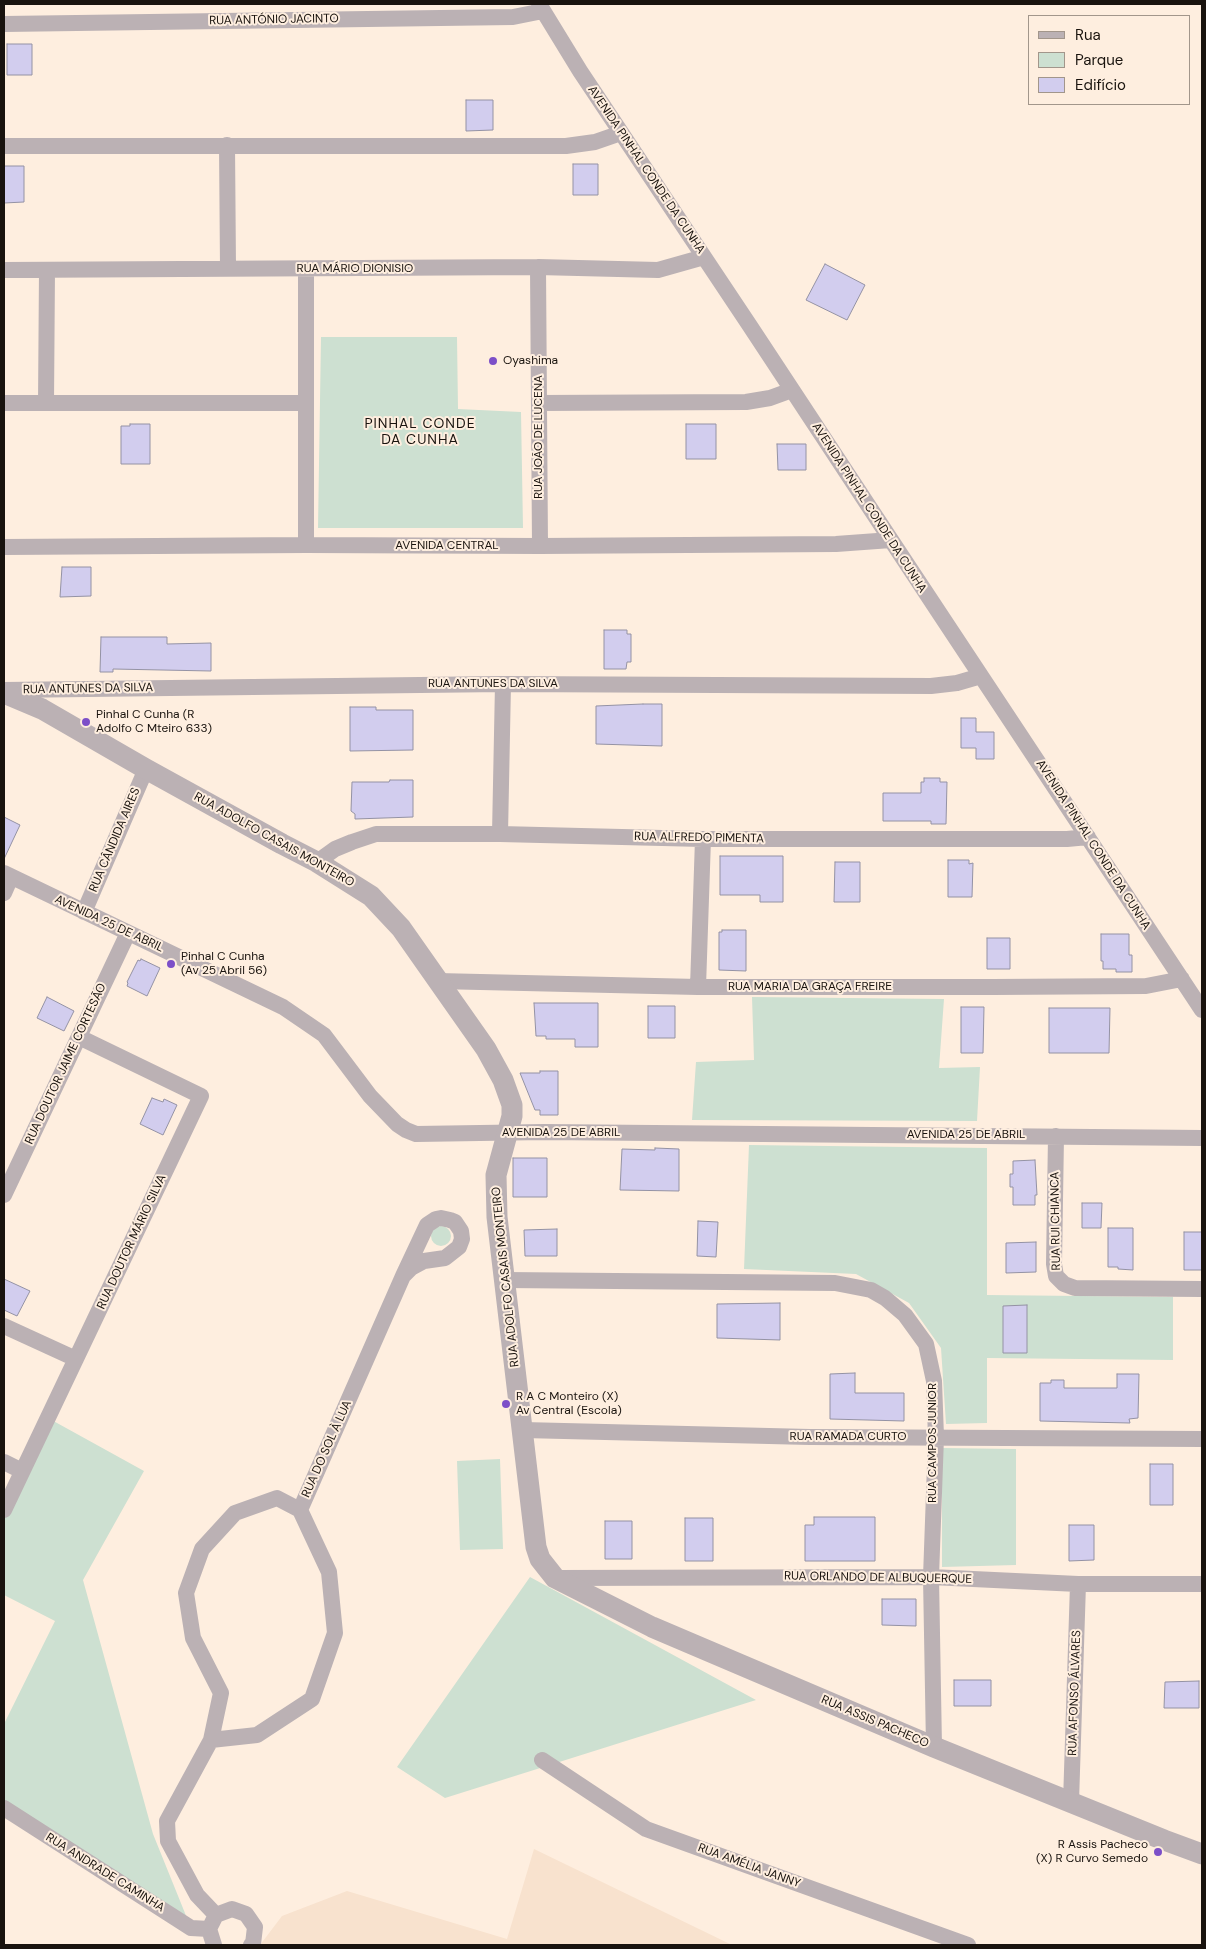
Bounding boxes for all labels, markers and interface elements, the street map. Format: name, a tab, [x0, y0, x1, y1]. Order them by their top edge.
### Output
street label: RUA ANTÓNIO JACINTO	[209, 12, 339, 28]
legend	[1028, 15, 1191, 105]
text: Rua	[1075, 25, 1101, 45]
text: Parque	[1075, 50, 1123, 70]
text: Edifício	[1075, 75, 1126, 95]
street label: AVENIDA PINHAL CONDE DA CUNHA	[584, 83, 708, 257]
street label: RUA MÁRIO DIONISIO	[297, 262, 413, 276]
place label: Oyashima	[503, 354, 558, 368]
marker: Oyashima	[487, 355, 499, 367]
street label: RUA JOÃO DE LUCENA	[532, 375, 546, 499]
district label: PINHAL CONDE DA CUNHA	[363, 416, 477, 448]
street label: AVENIDA PINHAL CONDE DA CUNHA	[809, 420, 929, 596]
street label: AVENIDA CENTRAL	[395, 539, 499, 553]
street label: RUA ANTUNES DA SILVA	[428, 677, 558, 691]
street label: RUA ANTUNES DA SILVA	[23, 681, 153, 697]
place label: Pinhal C Cunha (R Adolfo C Mteiro 633)	[96, 708, 212, 736]
marker: Pinhal C Cunha (R Adolfo C Mteiro 633)	[80, 716, 92, 728]
street label: AVENIDA PINHAL CONDE DA CUNHA	[1033, 757, 1153, 933]
street label: RUA CÂNDIDA AIRES	[86, 786, 144, 894]
street label: RUA ADOLFO CASAIS MONTEIRO	[191, 790, 357, 890]
street label: RUA ALFREDO PIMENTA	[634, 830, 764, 846]
street label: AVENIDA 25 DE ABRIL	[52, 892, 166, 956]
place label: Pinhal C Cunha (Av 25 Abril 56)	[181, 950, 267, 978]
marker: Pinhal C Cunha (Av 25 Abril 56)	[165, 958, 177, 970]
street label: RUA MARIA DA GRAÇA FREIRE	[728, 980, 892, 994]
street label: RUA DOUTOR JAIME CORTESÃO	[22, 981, 110, 1147]
street label: AVENIDA 25 DE ABRIL	[502, 1126, 620, 1140]
street label: AVENIDA 25 DE ABRIL	[907, 1128, 1025, 1142]
street label: RUA RUI CHIANCA	[1048, 1171, 1064, 1271]
street label: RUA DOUTOR MÁRIO SILVA	[94, 1172, 170, 1312]
street label: RUA ADOLFO CASAIS MONTEIRO	[489, 1186, 523, 1368]
street label: RUA CAMPOS JUNIOR	[926, 1383, 940, 1503]
place label: R A C Monteiro (X) Av Central (Escola)	[516, 1390, 622, 1418]
street label: RUA DO SOL À LUA	[299, 1398, 355, 1500]
marker: R A C Monteiro (X) Av Central (Escola)	[500, 1398, 512, 1410]
street label: RUA RAMADA CURTO	[790, 1430, 906, 1444]
street label: RUA ORLANDO DE ALBUQUERQUE	[784, 1569, 972, 1587]
street label: RUA AFONSO ÁLVARES	[1066, 1630, 1084, 1756]
street label: RUA ASSIS PACHECO	[819, 1693, 931, 1751]
street label: RUA ANDRADE CAMINHA	[43, 1831, 167, 1915]
place label: R Assis Pacheco (X) R Curvo Semedo	[1036, 1838, 1148, 1866]
street label: RUA AMÉLIA JANNY	[696, 1841, 802, 1891]
marker: R Assis Pacheco (X) R Curvo Semedo	[1152, 1846, 1164, 1858]

